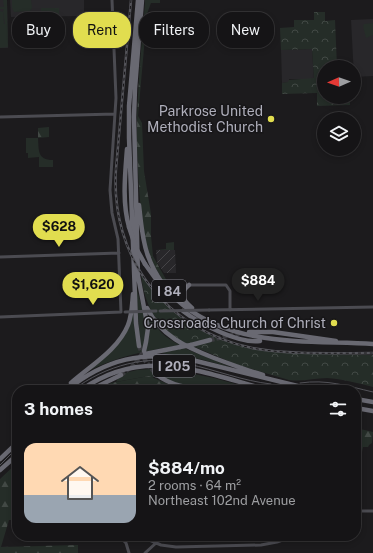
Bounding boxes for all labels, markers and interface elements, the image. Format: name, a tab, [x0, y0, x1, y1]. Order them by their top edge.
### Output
chip: Buy	[12, 12, 65, 48]
chip: Rent	[73, 12, 131, 48]
chip: Filters	[139, 12, 209, 48]
chip: New	[217, 12, 274, 48]
north arrow	[317, 60, 361, 104]
map controls	[317, 60, 361, 156]
place label: Parkrose United Methodist Church	[147, 103, 263, 135]
button: layers	[317, 112, 361, 156]
marker: Parkrose United Methodist Church	[266, 114, 276, 124]
pin: $628	[35, 214, 83, 248]
text: $628	[42, 219, 76, 234]
pin: $884	[234, 268, 282, 302]
pin: $1,620	[60, 272, 126, 306]
text: $884	[241, 273, 275, 288]
text: $1,620	[71, 277, 115, 292]
road number: I 84	[152, 280, 186, 302]
place label: Crossroads Church of Christ	[144, 315, 326, 331]
marker: Crossroads Church of Christ	[329, 318, 339, 328]
road number: I 205	[153, 355, 195, 377]
icon: filters	[327, 398, 349, 420]
text: 3 homes	[24, 399, 93, 419]
text: $884/mo	[148, 458, 225, 478]
icon: home	[56, 459, 104, 507]
text: 2 rooms · 64 m²	[148, 478, 241, 493]
text: Northeast 102nd Avenue	[148, 493, 296, 508]

